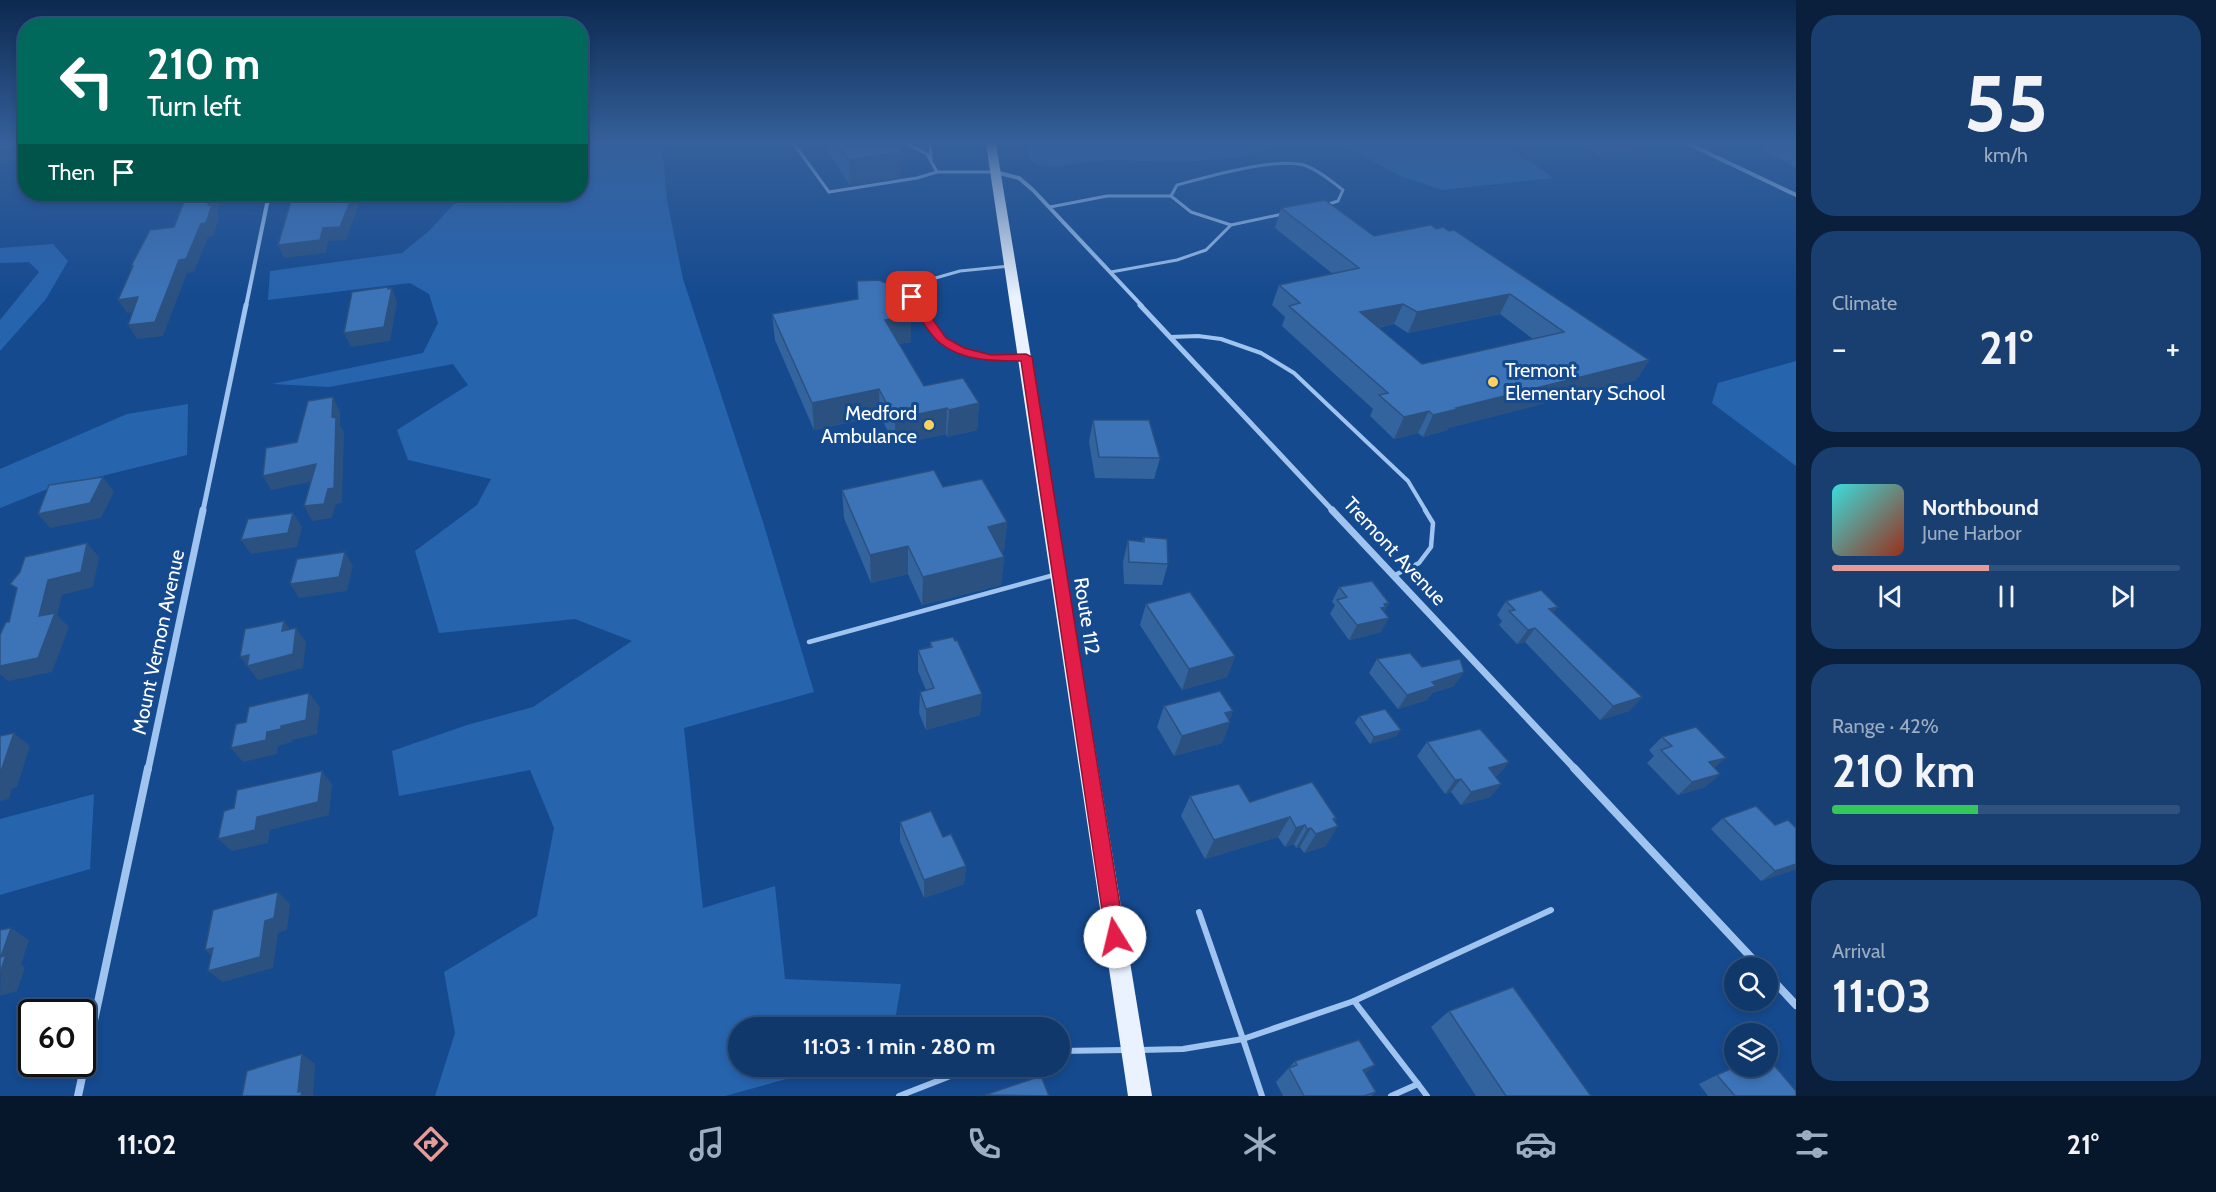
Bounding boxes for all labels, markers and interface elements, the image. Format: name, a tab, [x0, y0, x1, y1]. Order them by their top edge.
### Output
text: 210 m	[147, 38, 260, 90]
icon: left	[48, 42, 126, 120]
text: 55	[1964, 56, 2048, 151]
text: Turn left	[147, 90, 241, 123]
text: km/h	[1984, 143, 2028, 167]
icon: arrive	[107, 156, 140, 189]
text: Then	[48, 159, 95, 186]
pin	[886, 271, 937, 322]
icon: arrive	[895, 280, 928, 313]
text: Climate	[1832, 291, 1897, 315]
text: 21°	[1979, 321, 2033, 375]
text: −	[1832, 328, 1847, 368]
text: +	[2165, 328, 2180, 368]
place label: Tremont Elementary School	[1505, 358, 1666, 405]
marker: Tremont Elementary School	[1486, 375, 1500, 389]
place label: Medford Ambulance	[821, 401, 917, 448]
marker: Medford Ambulance	[922, 418, 936, 432]
street label: Tremont Avenue	[1339, 492, 1451, 610]
text: Northbound	[1922, 494, 2039, 521]
text: June Harbor	[1922, 521, 2022, 545]
street label: Mount Vernon Avenue	[127, 547, 189, 737]
street label: Route 112	[1069, 576, 1105, 656]
icon: previous	[1874, 580, 1907, 613]
icon: pause	[1990, 580, 2023, 613]
icon: next	[2106, 580, 2139, 613]
text: Range · 42%	[1832, 714, 1939, 738]
text: 210 km	[1832, 744, 1975, 798]
position arrow	[1083, 905, 1147, 969]
text: Arrival	[1832, 939, 1885, 963]
map controls	[1724, 957, 1778, 1077]
button: search	[1724, 957, 1778, 1011]
text: 11:03	[1832, 969, 1931, 1023]
speed limit sign: 60	[18, 999, 96, 1077]
button: layers	[1724, 1023, 1778, 1077]
text: 11:03 · 1 min · 280 m	[803, 1033, 995, 1060]
icon: directions	[410, 1123, 452, 1165]
icon: music	[686, 1123, 728, 1165]
icon: phone	[963, 1123, 1005, 1165]
icon: climate	[1239, 1123, 1281, 1165]
icon: car	[1515, 1123, 1557, 1165]
icon: filters	[1791, 1123, 1833, 1165]
text: 11:02	[117, 1128, 176, 1161]
text: 21°	[2067, 1128, 2099, 1161]

